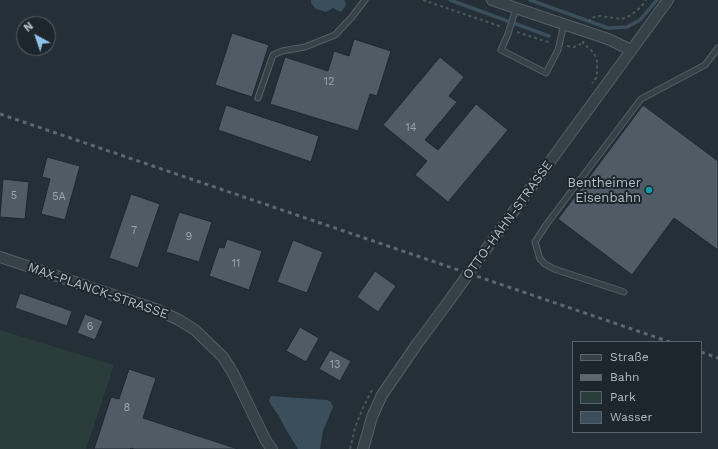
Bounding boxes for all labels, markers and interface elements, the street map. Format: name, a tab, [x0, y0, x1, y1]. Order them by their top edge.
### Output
north arrow	[16, 16, 56, 56]
text: N	[21, 20, 36, 35]
house number: 12	[324, 75, 334, 89]
house number: 14	[405, 121, 417, 135]
street label: OTTO-HAHN-STRASSE	[460, 158, 556, 282]
place label: Bentheimer Eisenbahn	[567, 175, 641, 206]
marker: Bentheimer Eisenbahn	[644, 185, 654, 195]
house number: 5	[11, 189, 17, 203]
house number: 5A	[52, 190, 66, 204]
house number: 7	[131, 224, 137, 238]
house number: 9	[186, 230, 192, 244]
house number: 11	[232, 257, 240, 271]
street label: MAX-PLANCK-STRASSE	[26, 260, 170, 322]
house number: 6	[87, 320, 93, 334]
legend	[572, 341, 702, 433]
text: Straße	[610, 350, 649, 364]
house number: 13	[330, 358, 340, 372]
text: Bahn	[610, 370, 639, 384]
text: Park	[610, 390, 636, 404]
house number: 8	[124, 401, 130, 415]
text: Wasser	[610, 410, 652, 424]

